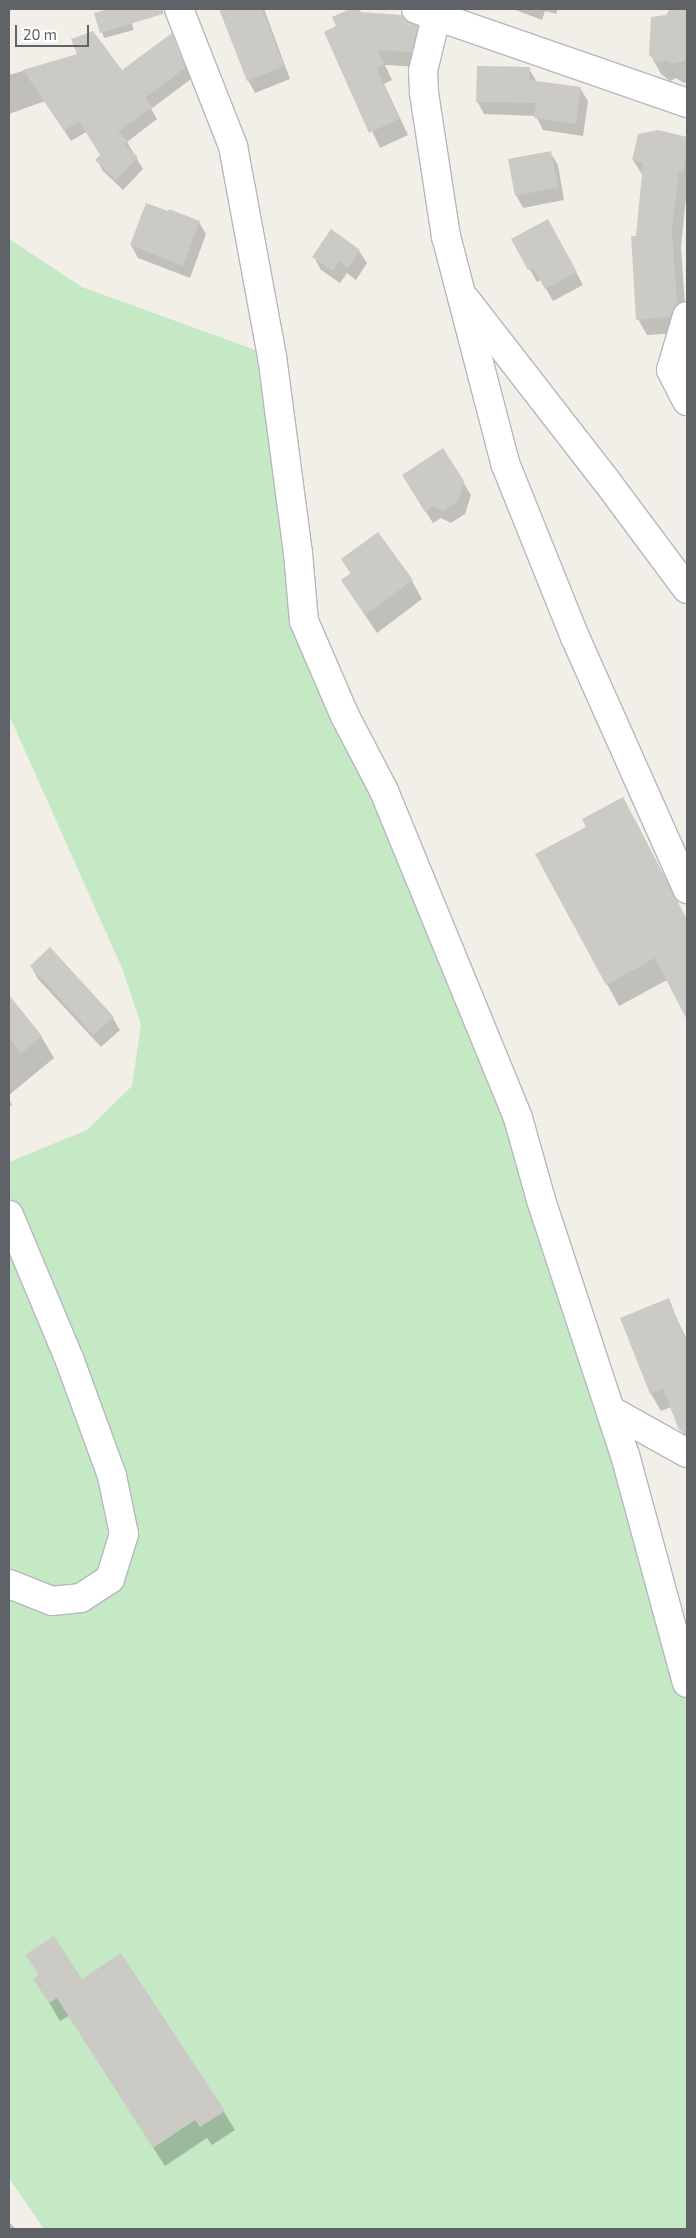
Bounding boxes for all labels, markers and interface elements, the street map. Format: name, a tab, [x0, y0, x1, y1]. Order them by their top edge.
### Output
scale bar	[18, 15, 91, 47]
text: 20 m	[23, 25, 57, 43]

